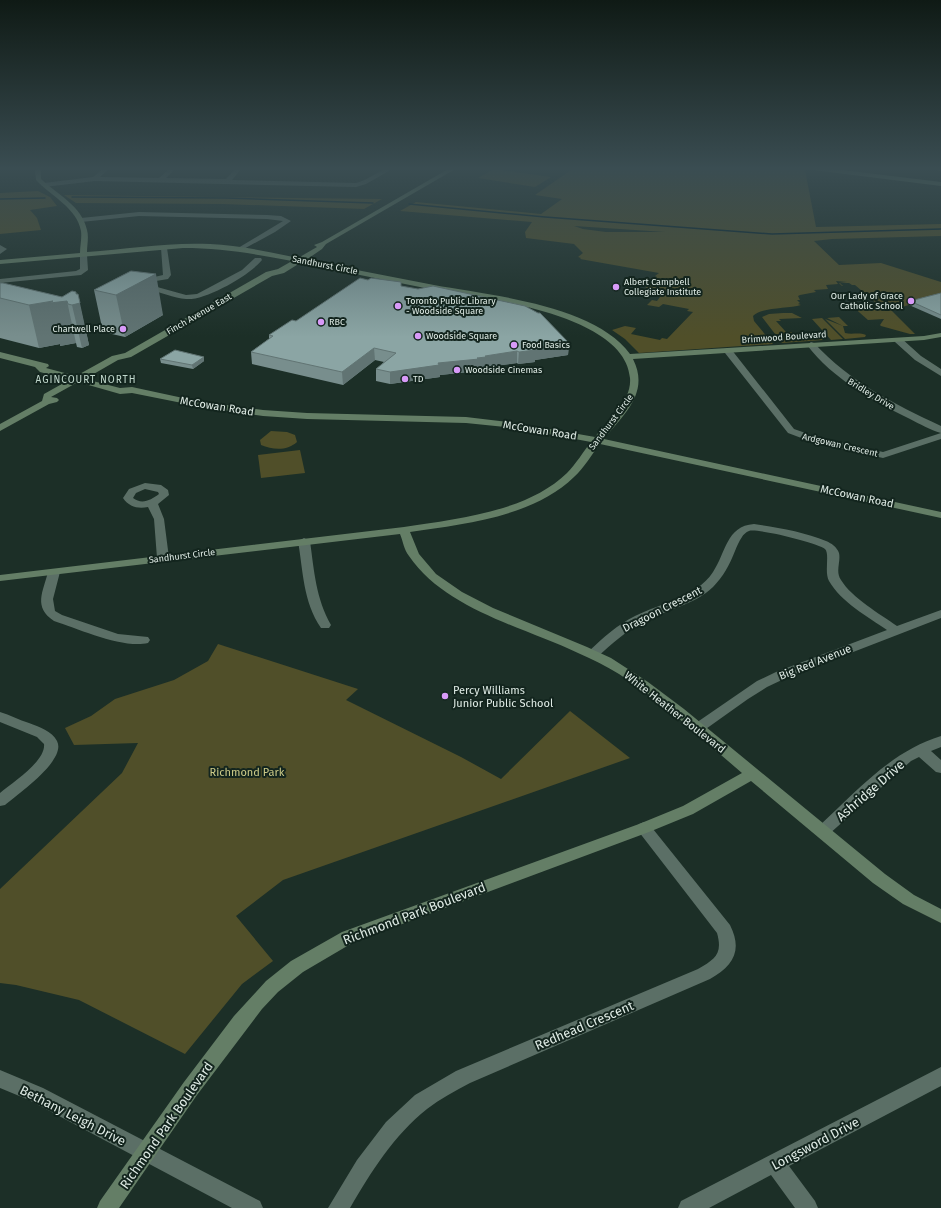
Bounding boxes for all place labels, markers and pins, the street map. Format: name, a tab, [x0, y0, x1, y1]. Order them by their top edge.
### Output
place label: Albert Campbell Collegiate Institute	[624, 277, 701, 297]
marker: Albert Campbell Collegiate Institute	[611, 282, 621, 292]
place label: Our Lady of Grace Catholic School	[831, 291, 903, 311]
place label: Toronto Public Library - Woodside Square	[406, 296, 496, 316]
marker: Our Lady of Grace Catholic School	[906, 296, 916, 306]
marker: Toronto Public Library - Woodside Square	[393, 301, 403, 311]
marker: RBC	[316, 317, 326, 327]
place label: RBC	[329, 317, 345, 327]
place label: Chartwell Place	[52, 324, 115, 334]
marker: Chartwell Place	[118, 324, 128, 334]
marker: Woodside Square	[413, 331, 423, 341]
place label: Woodside Square	[426, 331, 497, 341]
marker: Food Basics	[509, 340, 519, 350]
place label: Food Basics	[522, 340, 570, 350]
marker: Woodside Cinemas	[452, 365, 462, 375]
place label: Woodside Cinemas	[465, 365, 542, 375]
marker: TD	[400, 374, 410, 384]
place label: TD	[413, 374, 424, 384]
place label: Percy Williams Junior Public School	[453, 684, 553, 710]
marker: Percy Williams Junior Public School	[440, 691, 450, 701]

